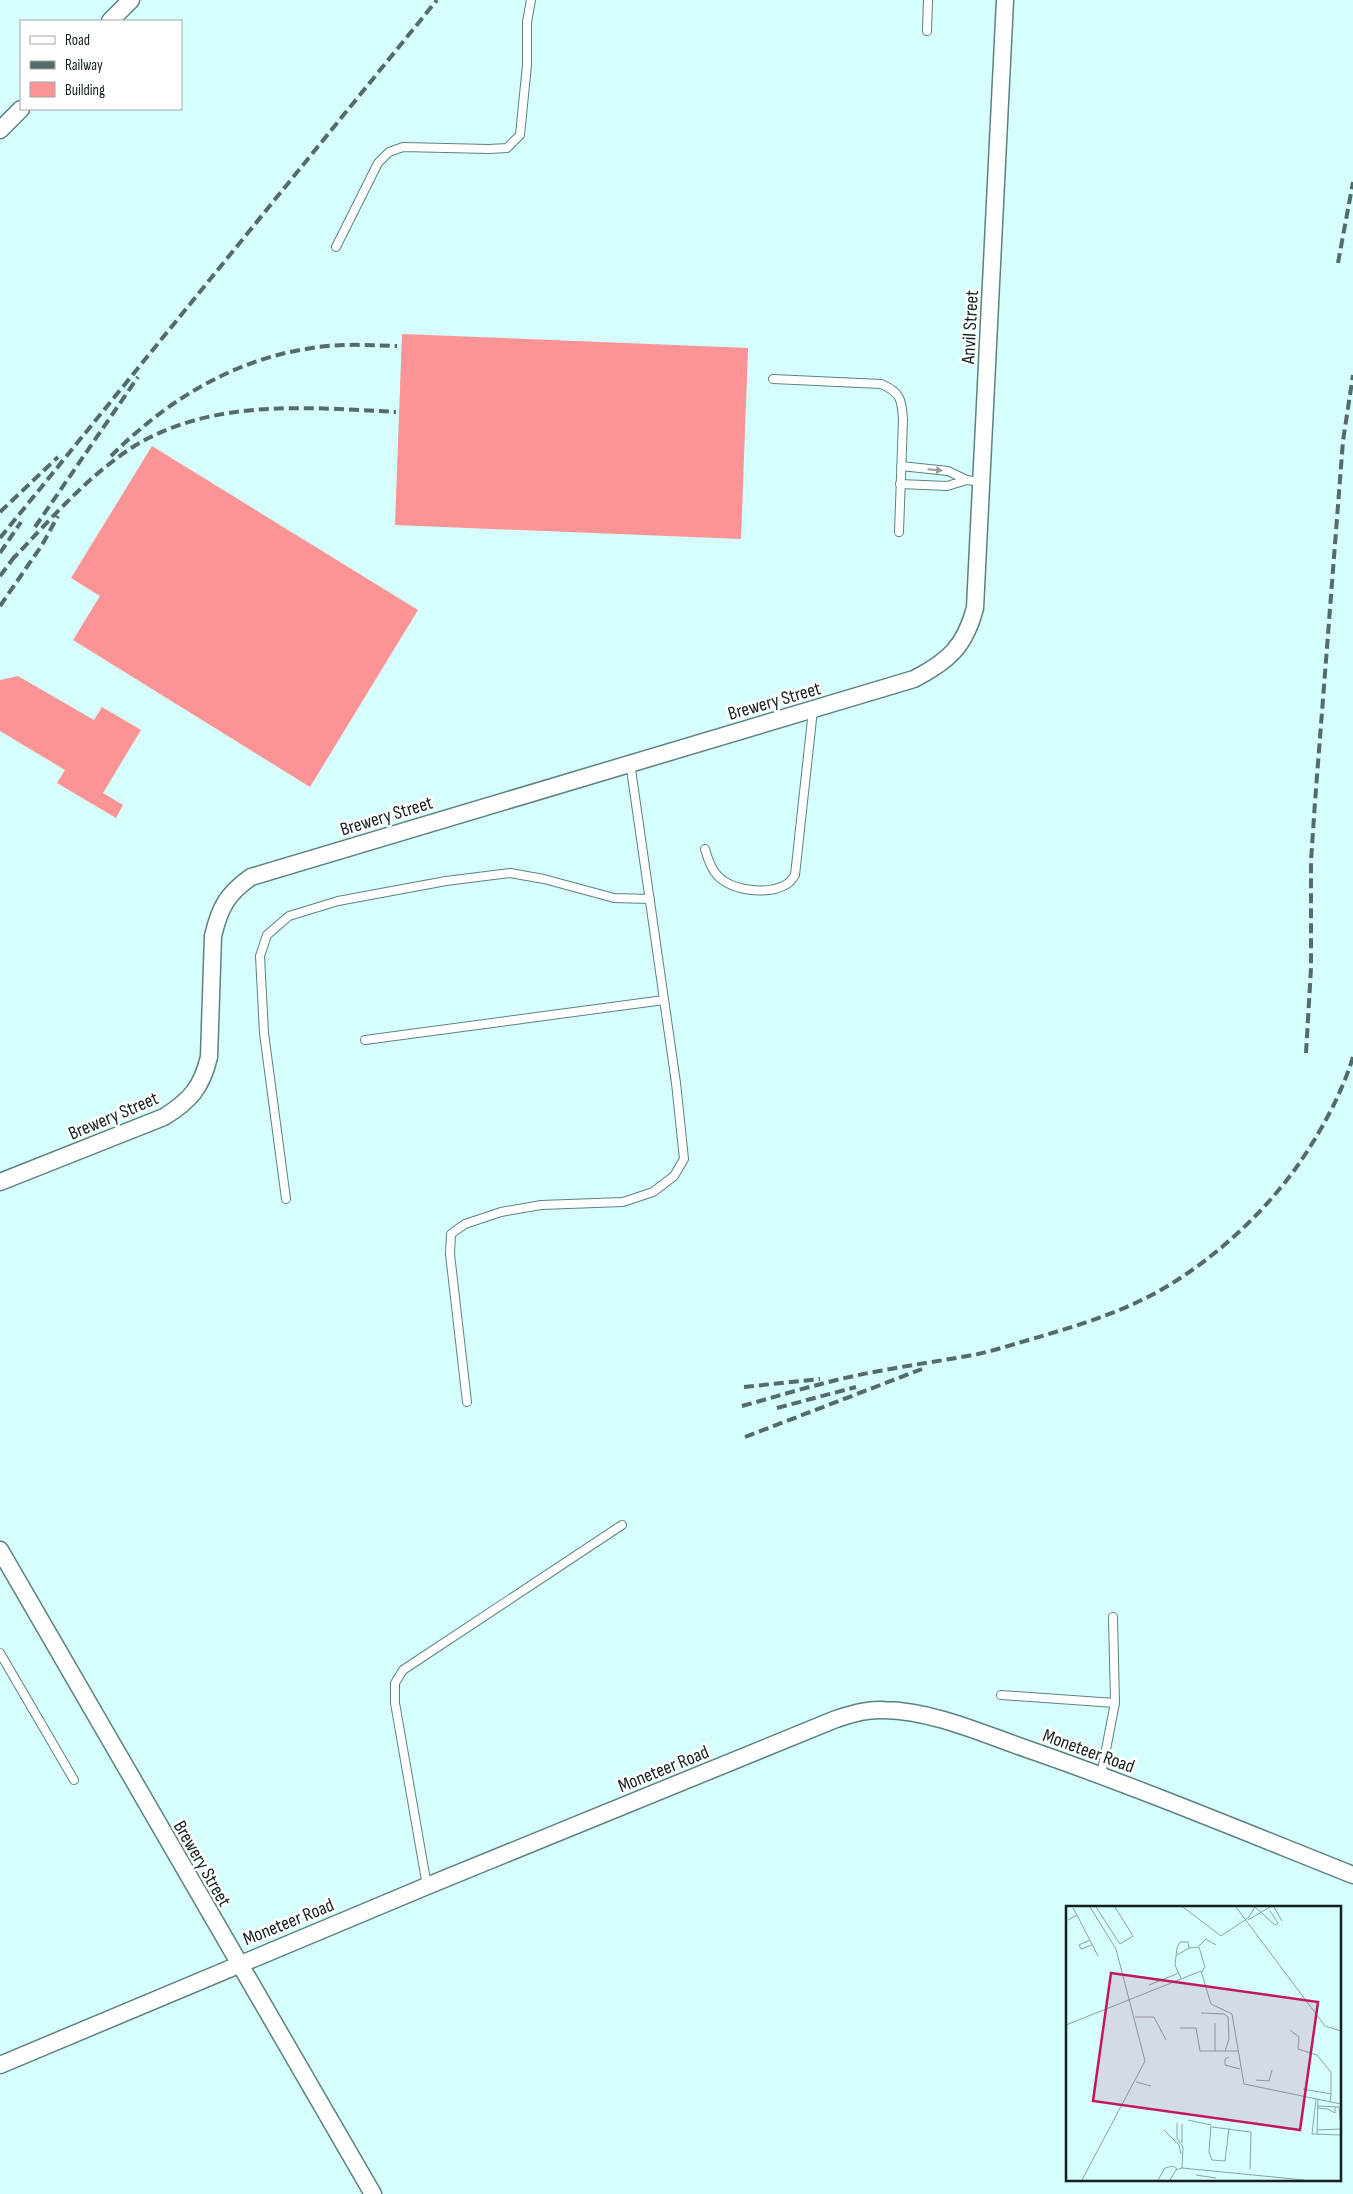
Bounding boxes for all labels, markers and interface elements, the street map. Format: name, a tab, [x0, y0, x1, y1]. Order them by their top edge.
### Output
legend	[20, 20, 182, 110]
text: Road	[65, 31, 90, 50]
text: Railway	[65, 56, 103, 75]
text: Building	[65, 81, 105, 100]
street label: Anvil Street	[957, 289, 984, 366]
one-way arrow	[927, 466, 943, 474]
street label: Brewery Street	[725, 677, 824, 726]
street label: Brewery Street	[337, 791, 436, 841]
street label: Brewery Street	[65, 1087, 162, 1146]
street label: Moneteer Road	[1039, 1724, 1137, 1779]
street label: Moneteer Road	[615, 1741, 712, 1798]
street label: Brewery Street	[168, 1817, 236, 1911]
street label: Moneteer Road	[240, 1894, 337, 1951]
inset map	[1066, 1906, 1340, 2182]

